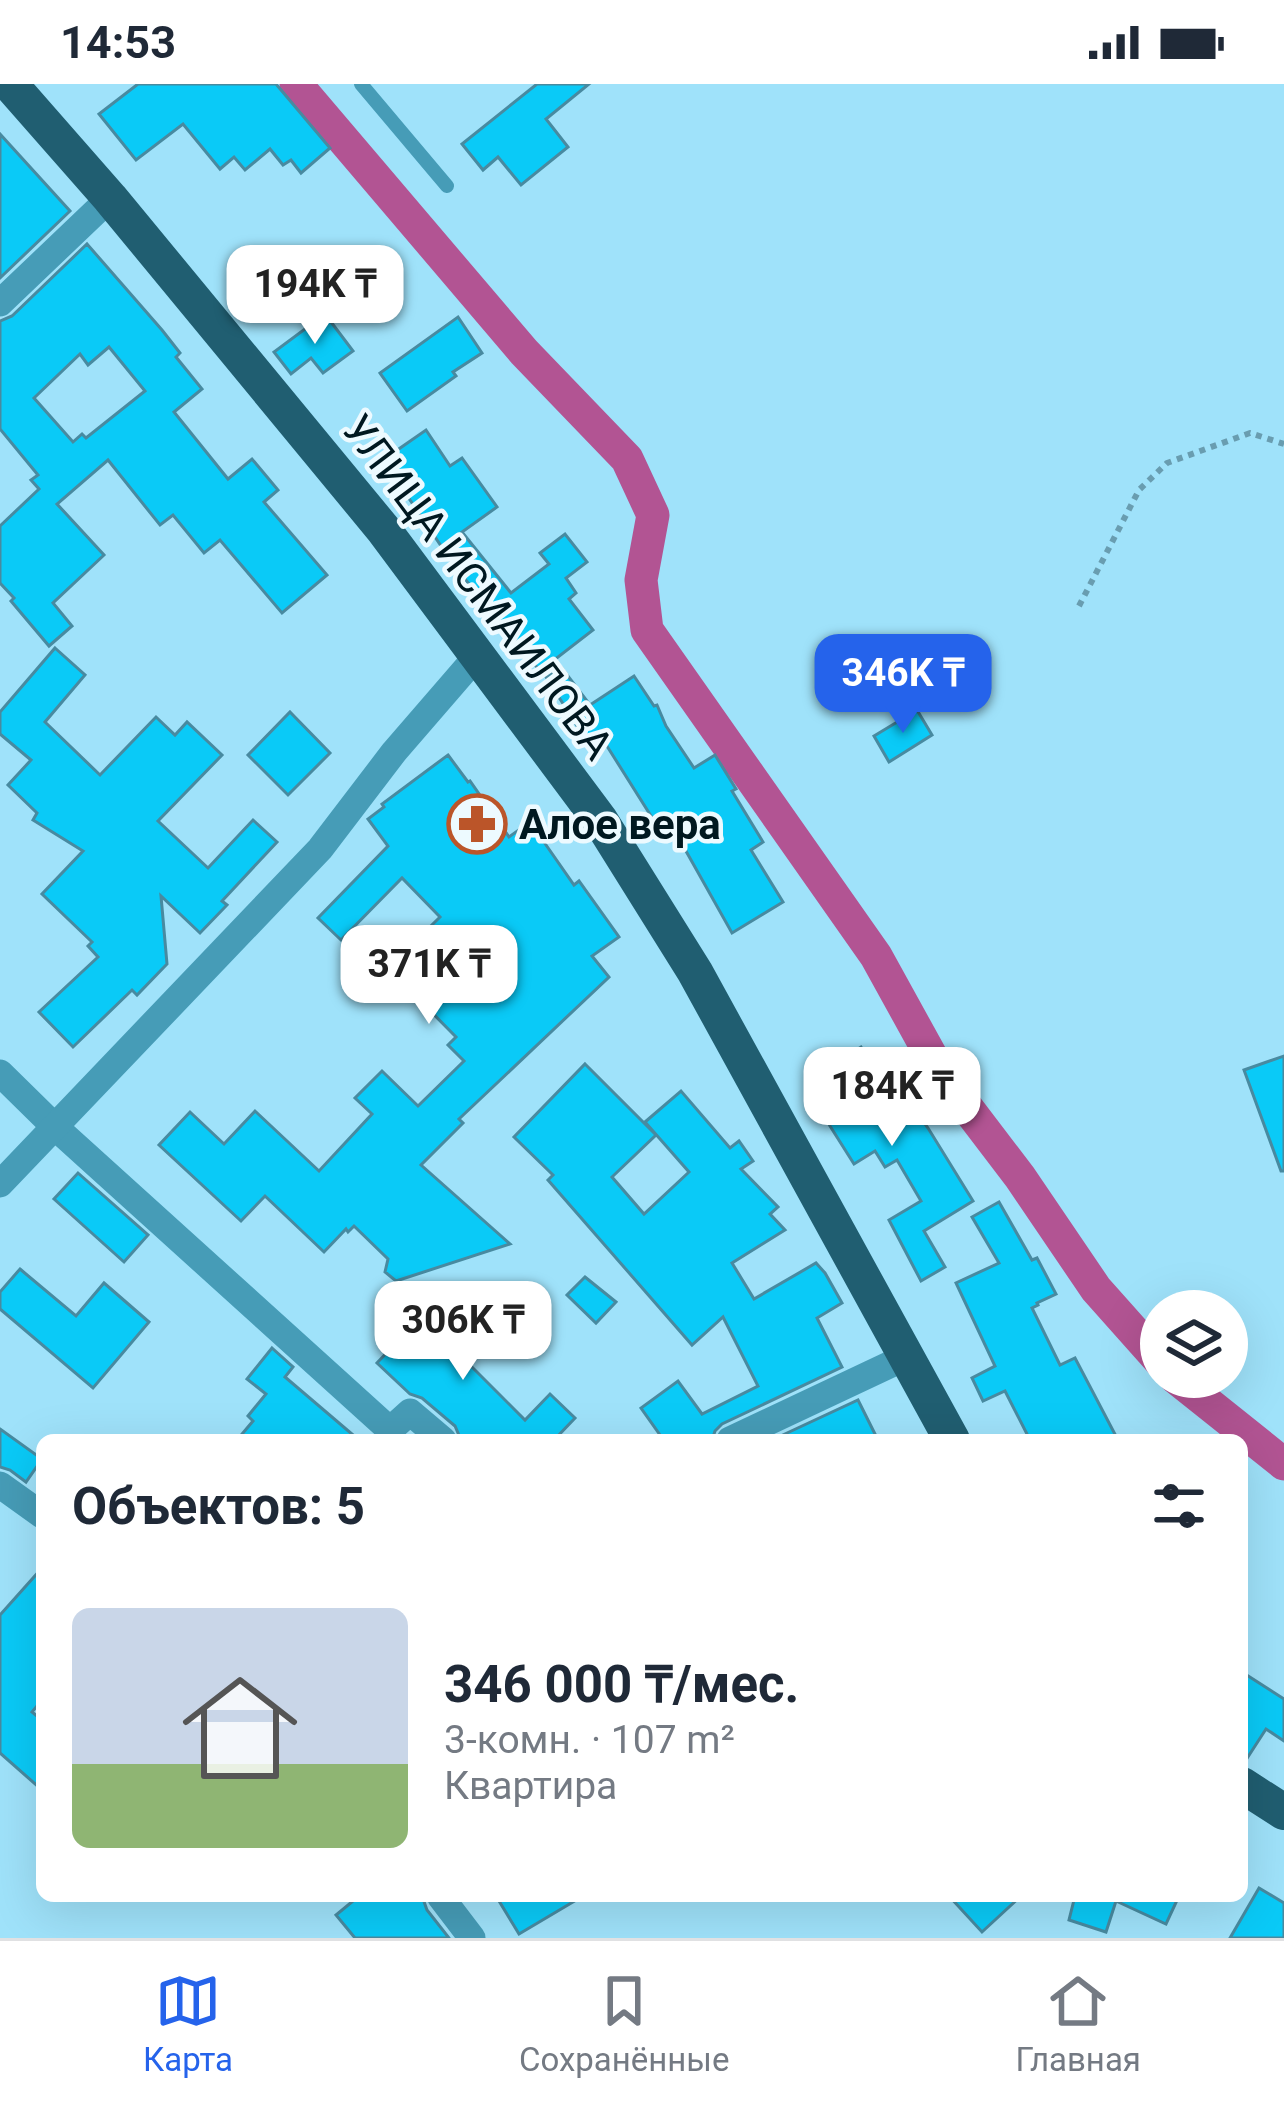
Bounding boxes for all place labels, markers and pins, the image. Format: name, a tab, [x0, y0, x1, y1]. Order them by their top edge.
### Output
pin: 194K ₸	[217, 245, 413, 347]
pin: 346K ₸	[805, 634, 1001, 736]
pharmacy icon: Алое вера	[446, 793, 508, 855]
place label: Алое вера	[519, 800, 721, 849]
pin: 371K ₸	[331, 925, 527, 1027]
pin: 184K ₸	[794, 1047, 990, 1149]
pin: 306K ₸	[365, 1281, 561, 1383]

